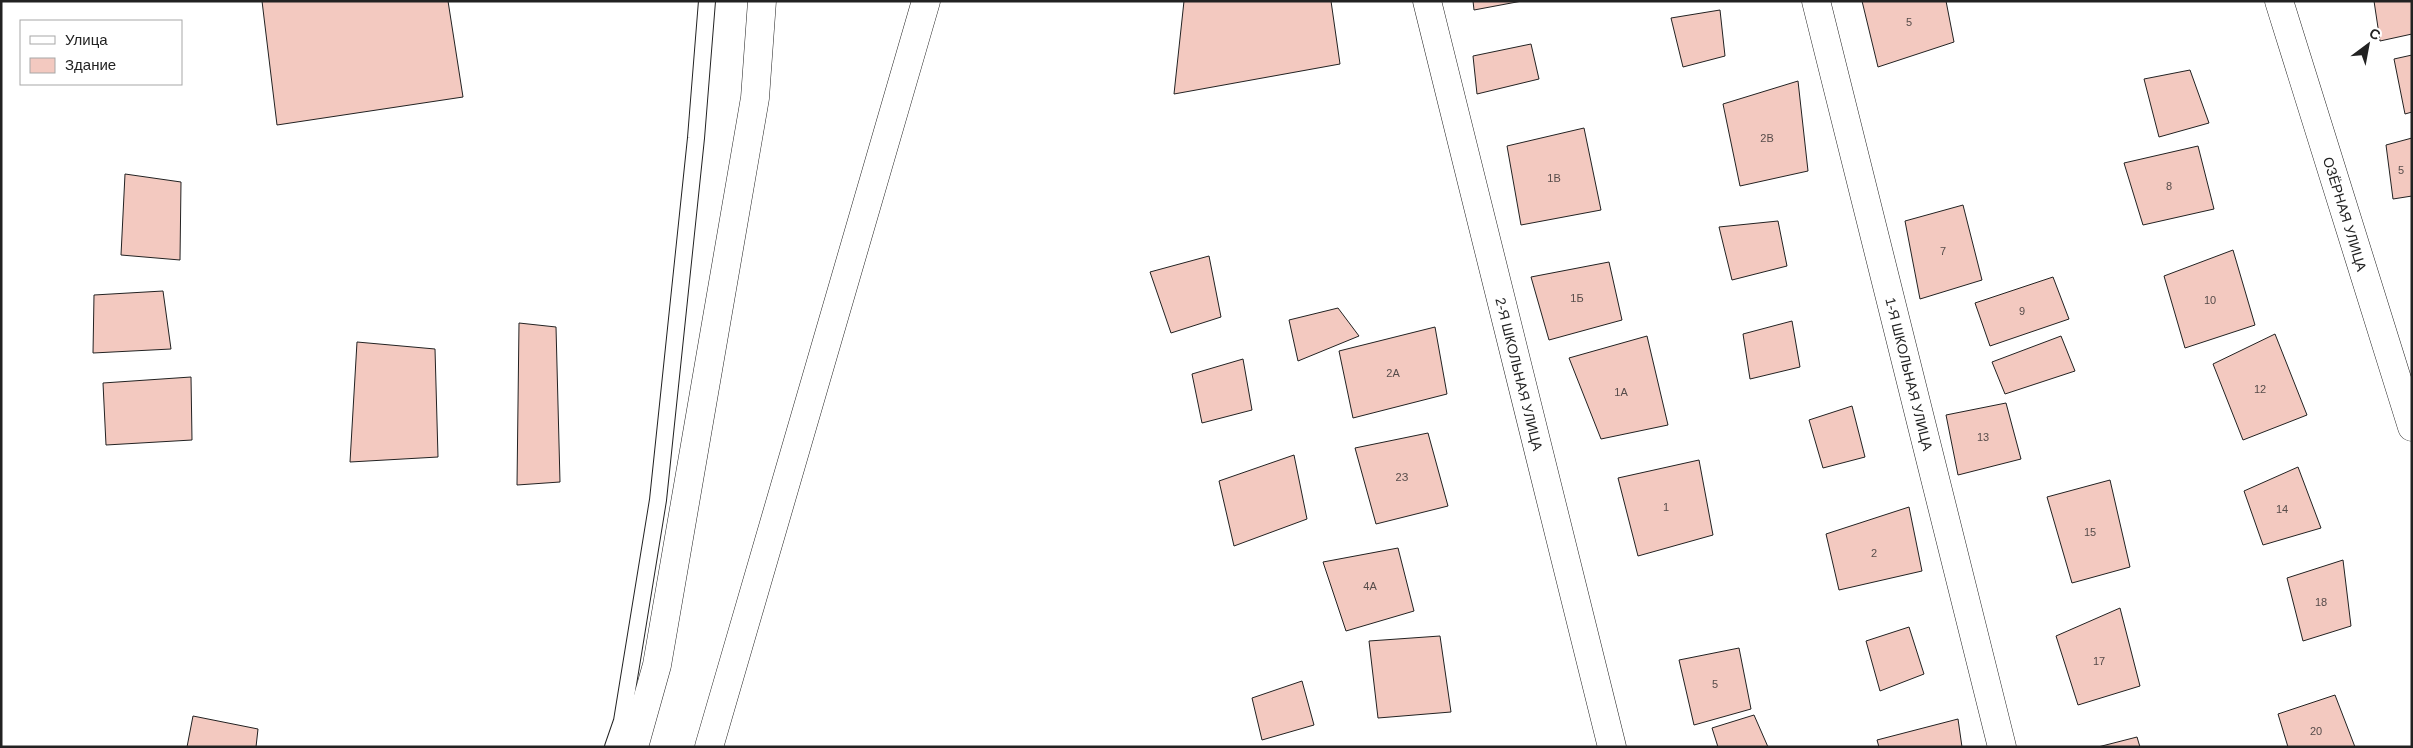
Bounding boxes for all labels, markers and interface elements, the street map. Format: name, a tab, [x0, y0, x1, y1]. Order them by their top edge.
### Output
house number: 5	[1906, 16, 1912, 28]
legend	[20, 20, 182, 85]
north arrow	[2343, 20, 2393, 70]
text: С	[2366, 25, 2383, 43]
text: Улица	[65, 31, 108, 48]
text: Здание	[65, 56, 116, 73]
house number: 2В	[1760, 132, 1774, 144]
street label: ОЗЁРНАЯ УЛИЦА	[2320, 155, 2370, 274]
house number: 5	[2398, 164, 2404, 176]
house number: 1В	[1547, 172, 1561, 184]
house number: 8	[2166, 180, 2172, 192]
house number: 7	[1940, 245, 1946, 257]
house number: 1Б	[1570, 292, 1584, 304]
house number: 10	[2204, 294, 2216, 306]
street label: 2-Я ШКОЛЬНАЯ УЛИЦА	[1492, 296, 1546, 453]
street label: 1-Я ШКОЛЬНАЯ УЛИЦА	[1882, 296, 1936, 453]
house number: 9	[2019, 305, 2025, 317]
house number: 2А	[1386, 367, 1400, 379]
house number: 12	[2254, 383, 2266, 395]
house number: 1А	[1614, 386, 1628, 398]
house number: 13	[1977, 431, 1989, 443]
house number: 2З	[1396, 471, 1409, 483]
house number: 1	[1663, 501, 1669, 513]
house number: 14	[2276, 503, 2288, 515]
house number: 15	[2084, 526, 2096, 538]
house number: 2	[1871, 547, 1877, 559]
house number: 4А	[1363, 580, 1377, 592]
house number: 18	[2315, 596, 2327, 608]
house number: 17	[2093, 655, 2105, 667]
house number: 5	[1712, 678, 1718, 690]
house number: 20	[2310, 725, 2322, 737]

